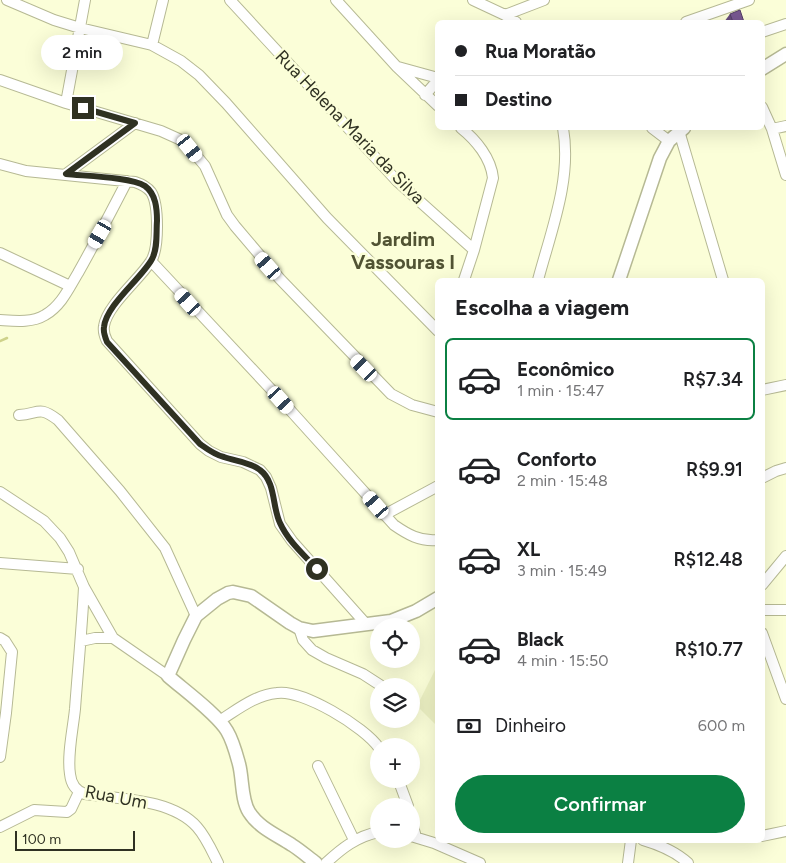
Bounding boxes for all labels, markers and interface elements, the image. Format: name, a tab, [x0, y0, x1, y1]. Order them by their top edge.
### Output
callout: 2 min	[42, 36, 124, 70]
text: Rua Moratão	[485, 40, 596, 63]
text: 2 min	[62, 43, 102, 62]
street label: Rua Helena Maria da Silva	[271, 45, 429, 209]
text: Destino	[485, 88, 552, 111]
route end	[72, 97, 94, 119]
car	[174, 132, 205, 164]
car	[86, 217, 113, 251]
district label: Jardim Vassouras I	[351, 227, 455, 274]
car	[252, 250, 283, 282]
car	[172, 286, 203, 318]
text: Escolha a viagem	[455, 294, 629, 321]
car	[348, 352, 379, 384]
icon: car	[457, 357, 502, 402]
text: Econômico	[517, 358, 614, 381]
text: R$7.34	[683, 368, 743, 391]
text: 1 min · 15:47	[517, 381, 604, 400]
car	[265, 384, 296, 416]
icon: car	[457, 447, 502, 492]
text: Conforto	[517, 448, 597, 471]
text: R$9.91	[686, 458, 743, 481]
text: 2 min · 15:48	[517, 471, 608, 490]
car	[360, 489, 391, 521]
icon: car	[457, 537, 502, 582]
text: XL	[517, 538, 540, 561]
text: R$12.48	[673, 548, 743, 571]
route start	[306, 558, 328, 580]
text: 3 min · 15:49	[517, 561, 607, 580]
map controls	[370, 618, 420, 848]
button: locate	[370, 618, 420, 668]
icon: car	[457, 627, 502, 672]
text: Black	[517, 628, 564, 651]
text: R$10.77	[675, 638, 743, 661]
text: 4 min · 15:50	[517, 651, 608, 670]
button: layers	[370, 678, 420, 728]
icon: cash	[455, 712, 483, 740]
text: Dinheiro	[495, 714, 566, 737]
text: 600 m	[698, 716, 745, 735]
button: +	[370, 738, 420, 788]
button: Confirmar	[455, 775, 745, 833]
street label: Rua Um	[83, 780, 149, 814]
button: −	[370, 798, 420, 848]
scale bar	[15, 828, 135, 851]
text: 100 m	[22, 831, 61, 848]

